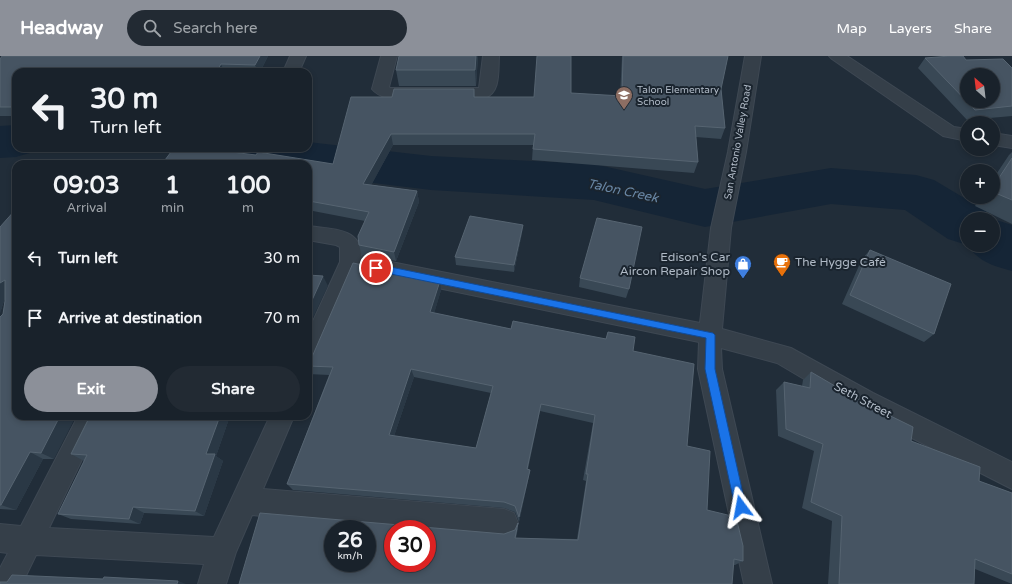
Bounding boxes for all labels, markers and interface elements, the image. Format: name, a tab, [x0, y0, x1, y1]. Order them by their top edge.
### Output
search box	[127, 10, 407, 46]
text: Headway	[20, 17, 103, 39]
icon: search	[141, 17, 163, 39]
text: Search here	[173, 19, 258, 37]
text: Map	[837, 20, 867, 37]
text: Layers	[889, 20, 932, 37]
text: Share	[954, 20, 992, 37]
north arrow	[960, 68, 1000, 108]
map controls	[960, 68, 1000, 252]
text: 30 m	[90, 82, 158, 116]
icon: left	[24, 84, 76, 136]
place label: Talon Elementary School	[637, 84, 720, 108]
street label: San Antonio Valley Road	[722, 84, 754, 201]
school or university icon: Talon Elementary School	[614, 85, 634, 110]
text: Turn left	[90, 116, 162, 138]
button: search	[960, 116, 1000, 156]
button: +	[960, 164, 1000, 204]
text: 09:03	[53, 171, 120, 200]
text: 1	[165, 171, 180, 200]
text: 100	[225, 171, 271, 200]
water label: Talon Creek	[586, 176, 661, 206]
text: Arrival	[66, 200, 107, 216]
text: min	[161, 200, 184, 216]
text: m	[242, 200, 254, 216]
button: −	[960, 212, 1000, 252]
icon: left	[24, 247, 46, 269]
text: Turn left	[58, 249, 118, 267]
text: 30 m	[263, 249, 300, 267]
place label: Edison's Car Aircon Repair Shop	[620, 250, 730, 278]
pin	[359, 251, 393, 285]
cafe icon: The Hygge Café	[772, 252, 792, 277]
shop icon: Edison's Car Aircon Repair Shop	[733, 254, 753, 279]
place label: The Hygge Café	[795, 255, 886, 269]
icon: arrive	[365, 257, 387, 279]
icon: arrive	[24, 307, 46, 329]
text: Arrive at destination	[58, 309, 202, 327]
text: 70 m	[263, 309, 300, 327]
button: Exit	[24, 366, 158, 412]
button: Share	[166, 366, 300, 412]
street label: Seth Street	[832, 379, 895, 421]
position arrow	[720, 486, 762, 528]
speed limit sign: 30	[384, 520, 436, 572]
text: 26	[337, 529, 363, 553]
text: km/h	[337, 550, 363, 562]

